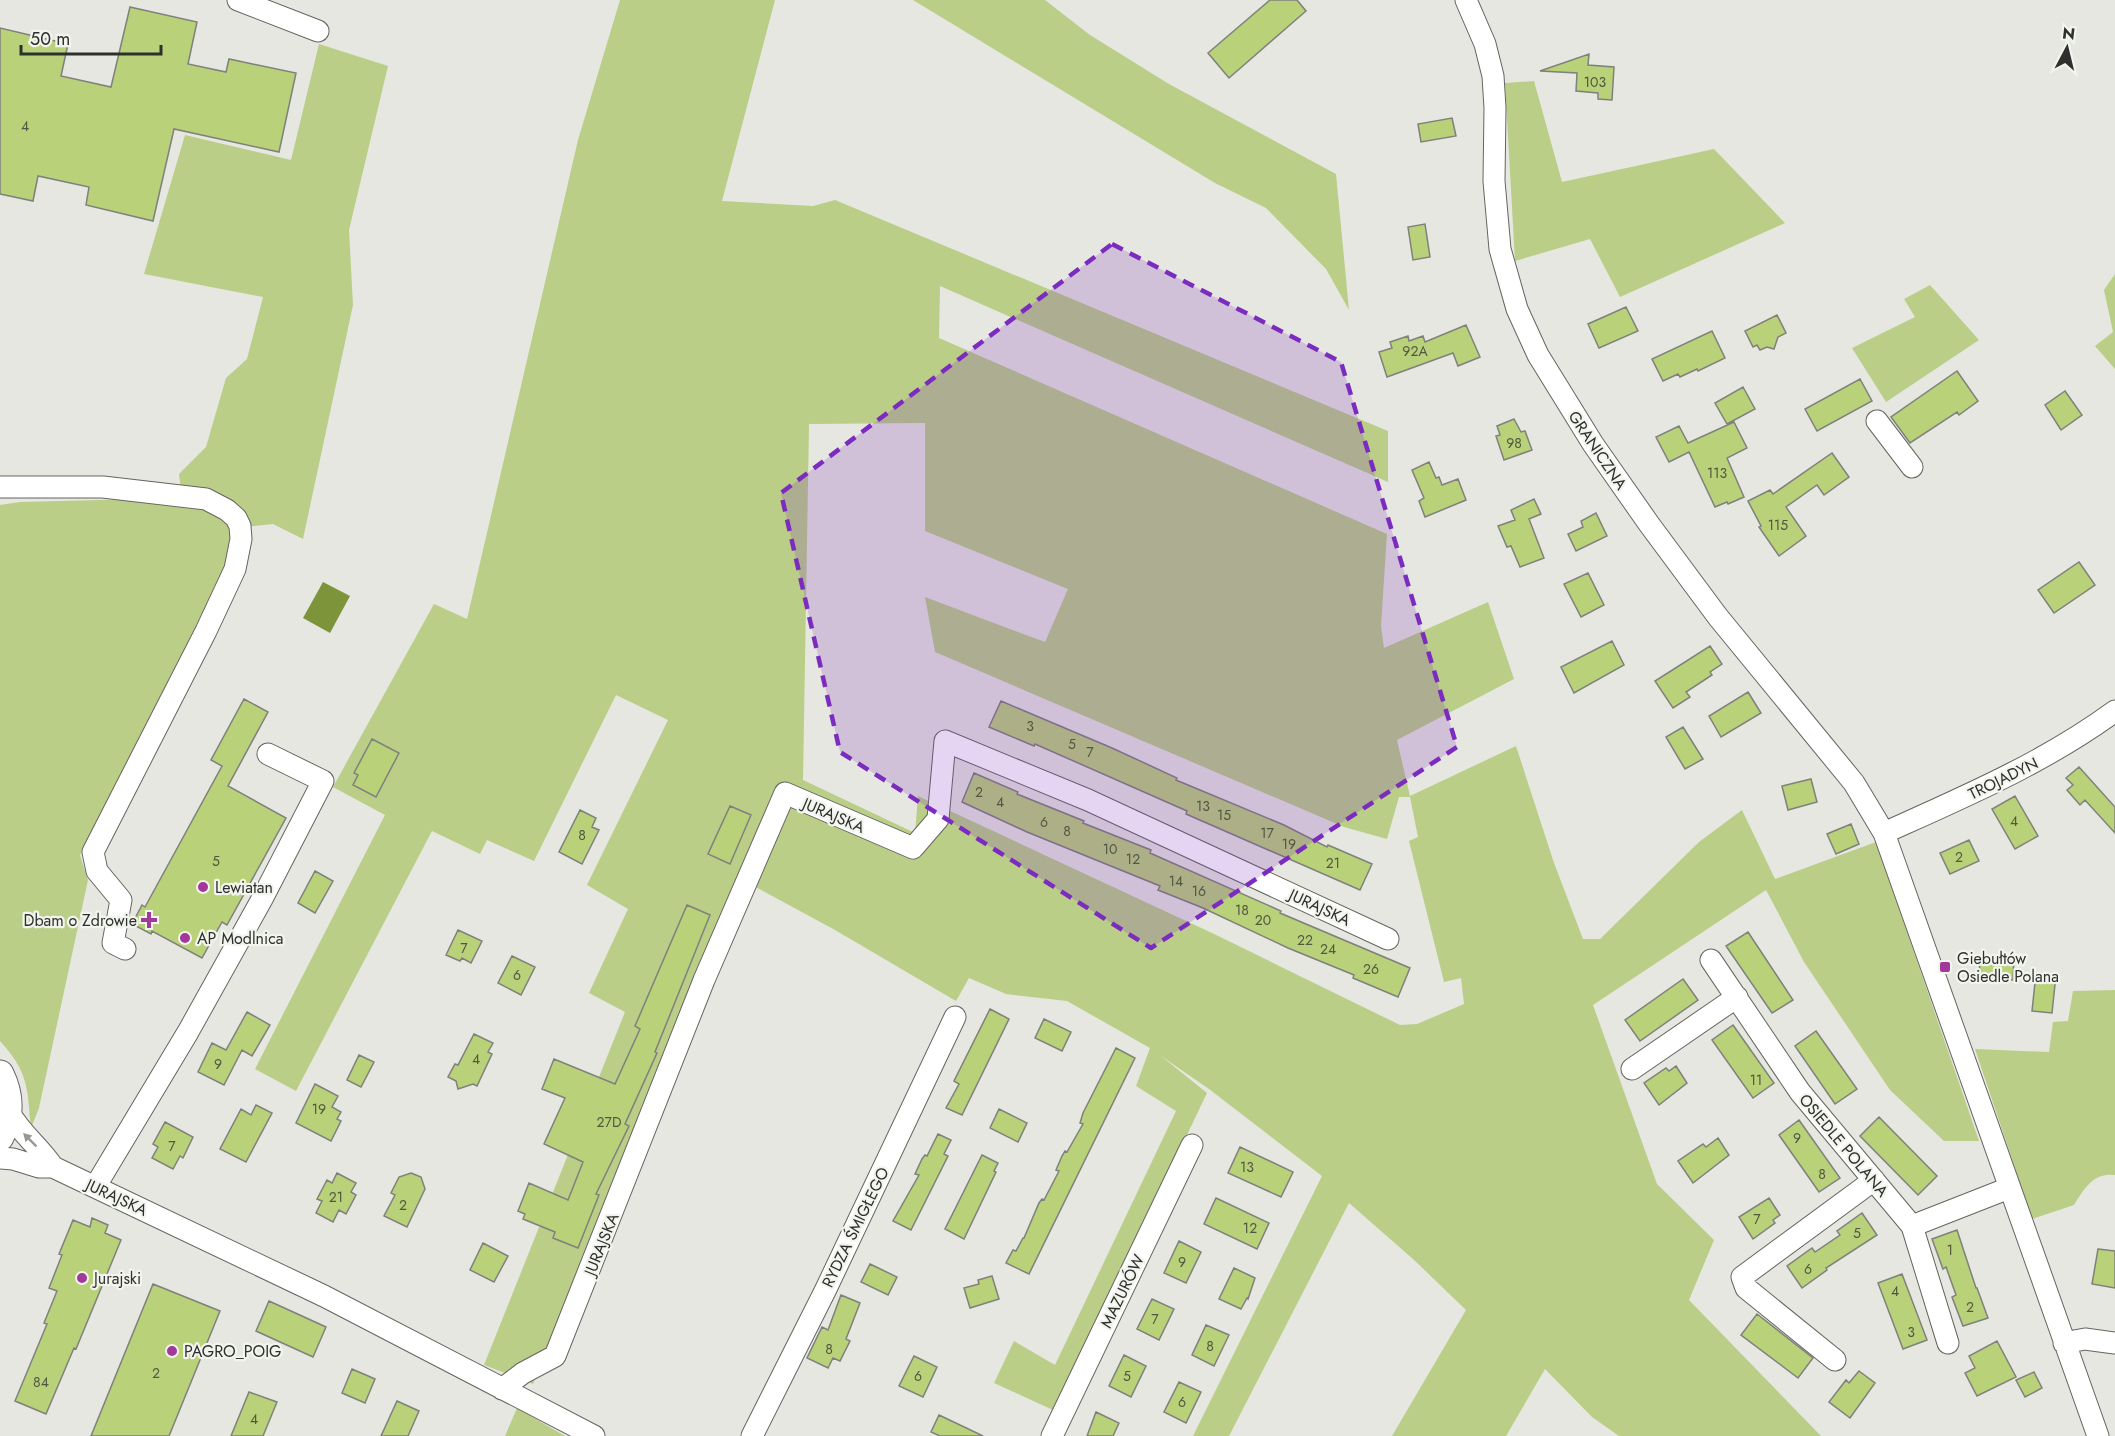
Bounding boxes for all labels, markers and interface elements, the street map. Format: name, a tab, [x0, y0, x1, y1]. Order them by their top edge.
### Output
scale bar	[21, 18, 160, 56]
north arrow	[2037, 18, 2097, 78]
text: N	[2061, 21, 2076, 46]
text: 50 m	[30, 26, 70, 52]
house number: 103	[1584, 72, 1607, 92]
house number: 4	[21, 116, 29, 136]
house number: 92A	[1402, 341, 1428, 361]
street label: GRANICZNA	[1563, 406, 1633, 495]
house number: 98	[1506, 433, 1522, 453]
house number: 113	[1707, 463, 1727, 483]
house number: 115	[1768, 515, 1788, 535]
house number: 3	[1026, 716, 1034, 736]
house number: 5	[1068, 734, 1076, 754]
house number: 7	[1086, 742, 1094, 762]
street label: TROJADYN	[1964, 752, 2042, 805]
house number: 2	[975, 782, 983, 802]
street label: JURAJSKA	[797, 791, 869, 839]
house number: 4	[996, 792, 1004, 812]
house number: 13	[1196, 796, 1210, 816]
house number: 15	[1217, 805, 1231, 825]
house number: 4	[2010, 811, 2018, 831]
house number: 6	[1040, 812, 1048, 832]
house number: 8	[1063, 821, 1071, 841]
house number: 17	[1260, 823, 1274, 843]
house number: 8	[578, 825, 586, 845]
house number: 19	[1282, 834, 1296, 854]
house number: 10	[1103, 839, 1117, 859]
house number: 2	[1955, 847, 1963, 867]
house number: 12	[1126, 849, 1140, 869]
house number: 5	[212, 851, 220, 871]
house number: 21	[1326, 853, 1340, 873]
house number: 14	[1169, 871, 1183, 891]
place label: Lewiatan	[215, 876, 273, 899]
marker: Lewiatan	[196, 880, 210, 894]
house number: 16	[1192, 881, 1206, 901]
street label: JURAJSKA	[1283, 882, 1355, 932]
house number: 18	[1235, 900, 1249, 920]
place label: Dbam o Zdrowie	[24, 909, 137, 932]
house number: 20	[1255, 910, 1271, 930]
marker: Dbam o Zdrowie	[142, 913, 156, 927]
place label: AP Modlnica	[197, 927, 284, 950]
house number: 22	[1297, 930, 1313, 950]
marker: AP Modlnica	[178, 931, 192, 945]
house number: 7	[460, 938, 468, 958]
house number: 24	[1320, 939, 1336, 959]
place label: Giebułtów Osiedle Polana	[1957, 947, 2059, 988]
house number: 26	[1363, 959, 1379, 979]
marker: Giebułtów Osiedle Polana	[1938, 960, 1952, 974]
house number: 6	[513, 965, 521, 985]
house number: 4	[472, 1049, 480, 1069]
house number: 9	[214, 1054, 222, 1074]
house number: 11	[1750, 1070, 1762, 1090]
street label: OSIEDLE POLANA	[1794, 1089, 1894, 1202]
house number: 19	[312, 1099, 326, 1119]
house number: 27D	[597, 1112, 621, 1132]
house number: 9	[1793, 1128, 1801, 1148]
one-way arrow	[23, 1133, 37, 1148]
house number: 7	[168, 1136, 176, 1156]
house number: 13	[1240, 1157, 1254, 1177]
street label: RYDZA ŚMIGŁEGO	[816, 1163, 895, 1291]
house number: 8	[1818, 1164, 1826, 1184]
street label: JURAJSKA	[80, 1172, 152, 1222]
house number: 21	[329, 1187, 343, 1207]
house number: 2	[399, 1195, 407, 1215]
street label: JURAJSKA	[578, 1209, 625, 1281]
house number: 7	[1753, 1209, 1761, 1229]
house number: 12	[1243, 1218, 1257, 1238]
house number: 5	[1853, 1223, 1861, 1243]
house number: 1	[1947, 1240, 1953, 1260]
street label: MAZURÓW	[1095, 1250, 1150, 1332]
house number: 9	[1178, 1252, 1186, 1272]
house number: 6	[1804, 1259, 1812, 1279]
place label: Jurajski	[92, 1267, 141, 1290]
marker: Jurajski	[75, 1271, 89, 1285]
house number: 4	[1891, 1281, 1899, 1301]
house number: 2	[1966, 1297, 1974, 1317]
house number: 7	[1151, 1309, 1159, 1329]
house number: 3	[1907, 1322, 1915, 1342]
house number: 8	[1206, 1336, 1214, 1356]
house number: 8	[825, 1339, 833, 1359]
place label: PAGRO_POIG	[184, 1340, 281, 1363]
marker: PAGRO_POIG	[165, 1344, 179, 1358]
house number: 2	[152, 1363, 160, 1383]
house number: 6	[914, 1366, 922, 1386]
house number: 5	[1123, 1366, 1131, 1386]
house number: 84	[33, 1372, 49, 1392]
house number: 6	[1178, 1392, 1186, 1412]
house number: 4	[250, 1409, 258, 1429]

